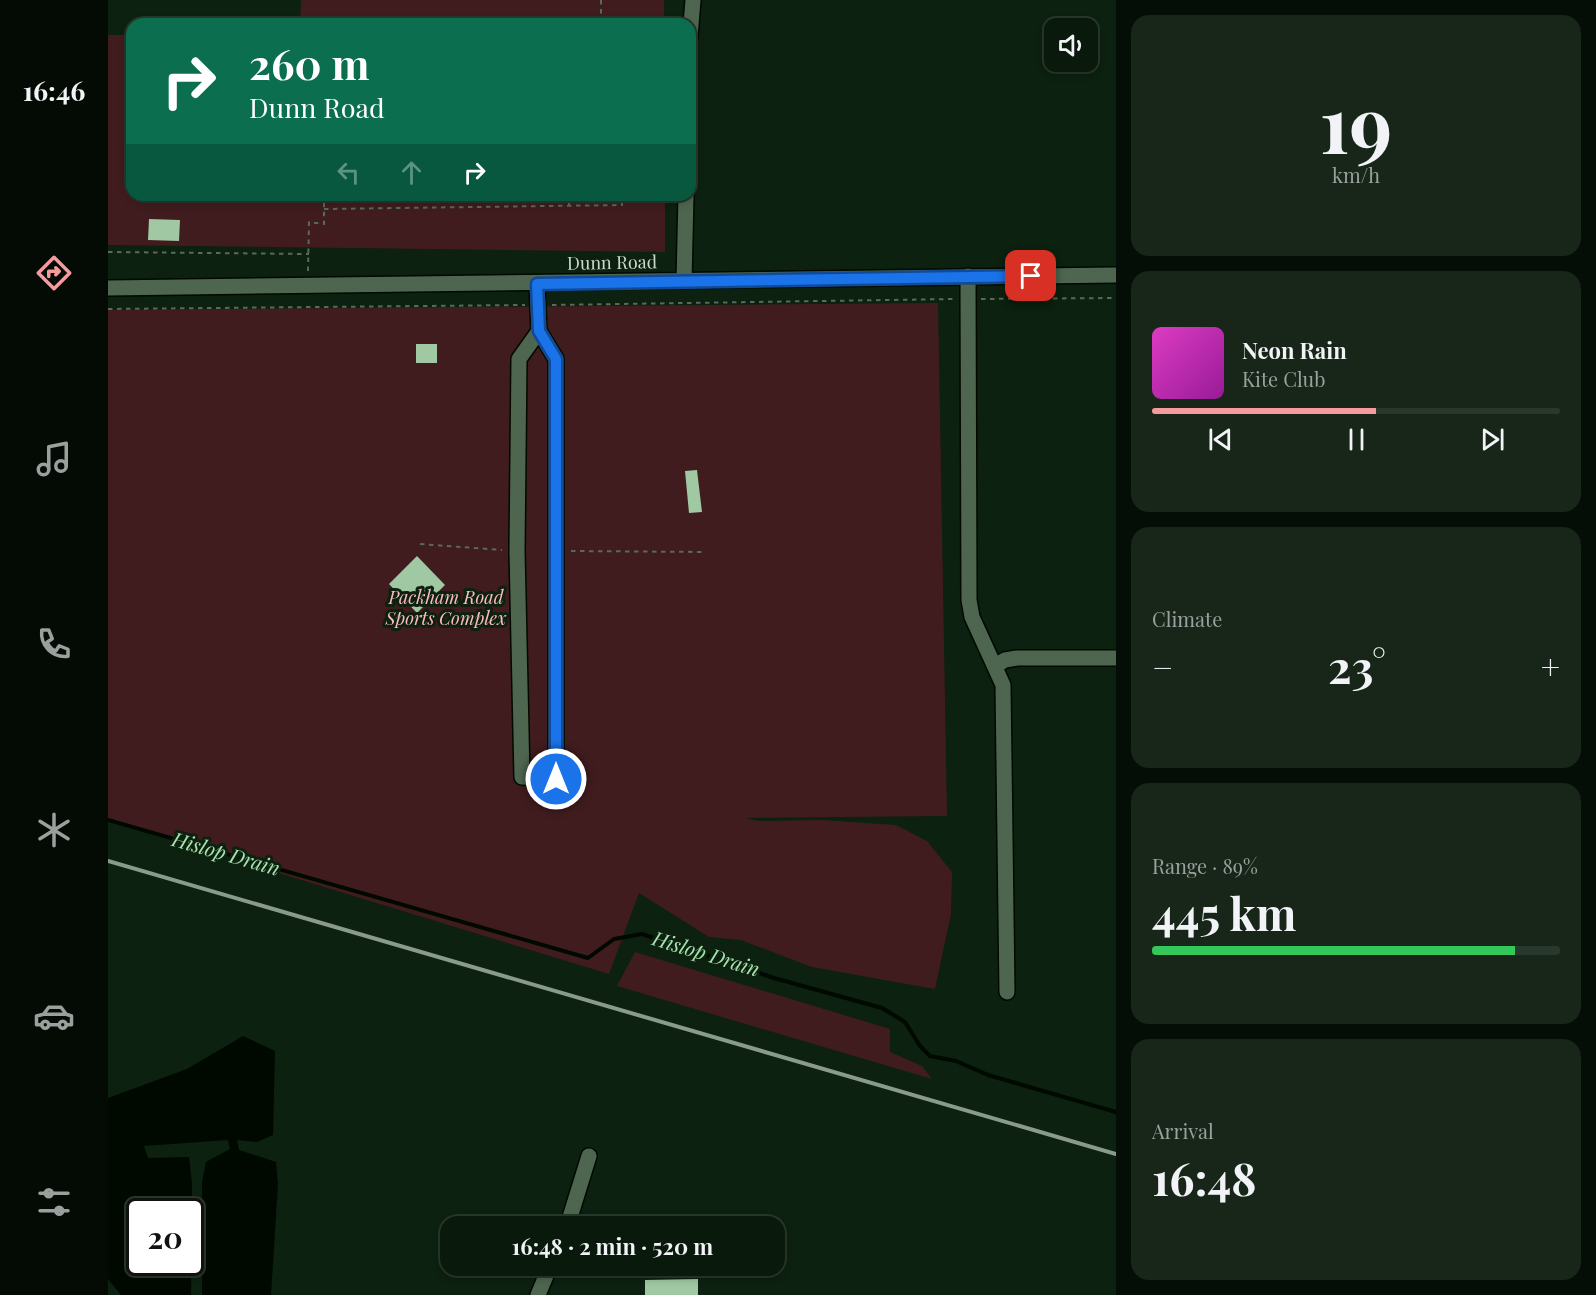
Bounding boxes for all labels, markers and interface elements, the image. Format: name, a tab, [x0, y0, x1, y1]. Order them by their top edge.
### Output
map controls	[1044, 18, 1098, 72]
button: sound	[1044, 18, 1098, 72]
text: 260 m	[249, 35, 369, 91]
icon: right	[150, 42, 228, 120]
text: 19	[1319, 70, 1393, 174]
text: 16:46	[23, 72, 85, 108]
text: Dunn Road	[249, 89, 385, 125]
icon: left	[332, 156, 365, 189]
icon: ahead	[395, 156, 428, 189]
icon: right	[458, 156, 491, 189]
text: km/h	[1332, 161, 1380, 188]
street label: Dunn Road	[567, 249, 658, 275]
pin	[1005, 250, 1056, 301]
icon: directions	[33, 252, 75, 294]
icon: arrive	[1014, 259, 1047, 292]
text: Neon Rain	[1242, 335, 1347, 365]
text: Kite Club	[1242, 365, 1326, 392]
icon: previous	[1204, 423, 1237, 456]
icon: pause	[1340, 423, 1373, 456]
icon: next	[1476, 423, 1509, 456]
icon: music	[33, 438, 75, 480]
park label: Packham Road Sports Complex	[384, 585, 507, 630]
text: Climate	[1152, 605, 1222, 632]
icon: phone	[33, 623, 75, 665]
text: 23°	[1328, 635, 1386, 695]
text: −	[1152, 644, 1173, 688]
text: +	[1541, 644, 1560, 688]
position arrow	[524, 747, 588, 811]
icon: climate	[33, 809, 75, 851]
water label: Hislop Drain	[169, 824, 283, 881]
text: Range · 89%	[1152, 852, 1258, 879]
text: 445 km	[1152, 882, 1296, 942]
water label: Hislop Drain	[649, 923, 763, 982]
icon: car	[33, 995, 75, 1037]
text: Arrival	[1152, 1117, 1214, 1144]
text: 16:48	[1152, 1147, 1257, 1207]
icon: filters	[33, 1181, 75, 1223]
speed limit sign: 20	[126, 1198, 204, 1276]
text: 16:48 · 2 min · 520 m	[512, 1231, 713, 1261]

